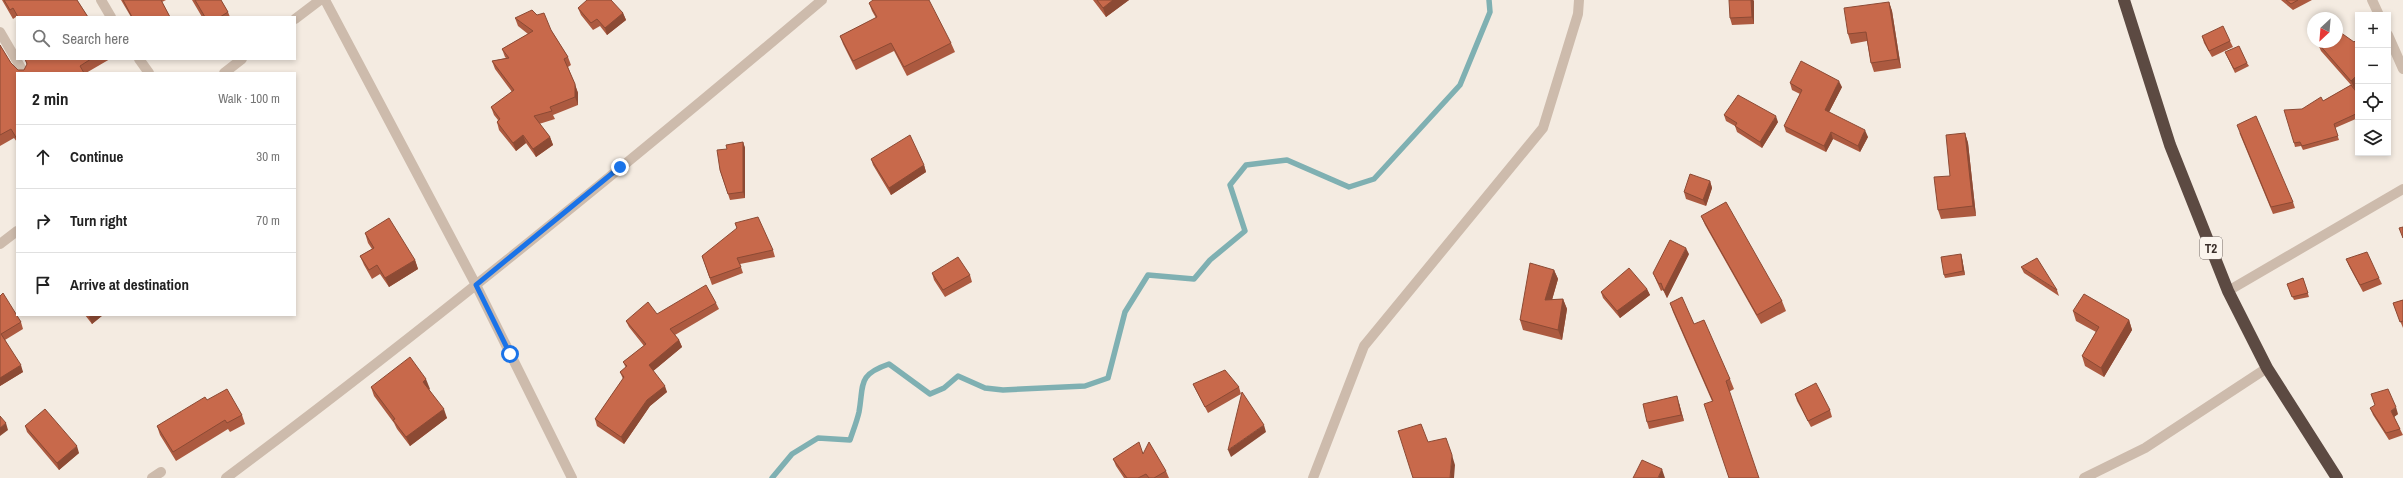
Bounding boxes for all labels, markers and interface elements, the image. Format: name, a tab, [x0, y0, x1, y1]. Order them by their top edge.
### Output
north arrow	[2307, 12, 2343, 48]
map controls	[2355, 12, 2391, 156]
button: +	[2355, 12, 2391, 48]
search box	[16, 16, 296, 60]
icon: search	[30, 27, 52, 49]
text: Search here	[62, 28, 129, 49]
button: −	[2355, 48, 2391, 84]
button: locate	[2355, 84, 2391, 120]
text: 2 min	[32, 87, 68, 110]
text: Walk · 100 m	[218, 90, 280, 107]
button: layers	[2355, 120, 2391, 156]
icon: ahead	[32, 146, 54, 168]
text: Continue	[70, 146, 123, 167]
text: 30 m	[256, 148, 280, 165]
route end	[611, 158, 629, 176]
icon: right	[32, 210, 54, 232]
text: Turn right	[70, 210, 127, 231]
text: 70 m	[256, 212, 280, 229]
road number: T2	[2200, 237, 2222, 259]
icon: arrive	[32, 274, 54, 296]
text: Arrive at destination	[70, 274, 189, 295]
route start	[501, 345, 519, 363]

